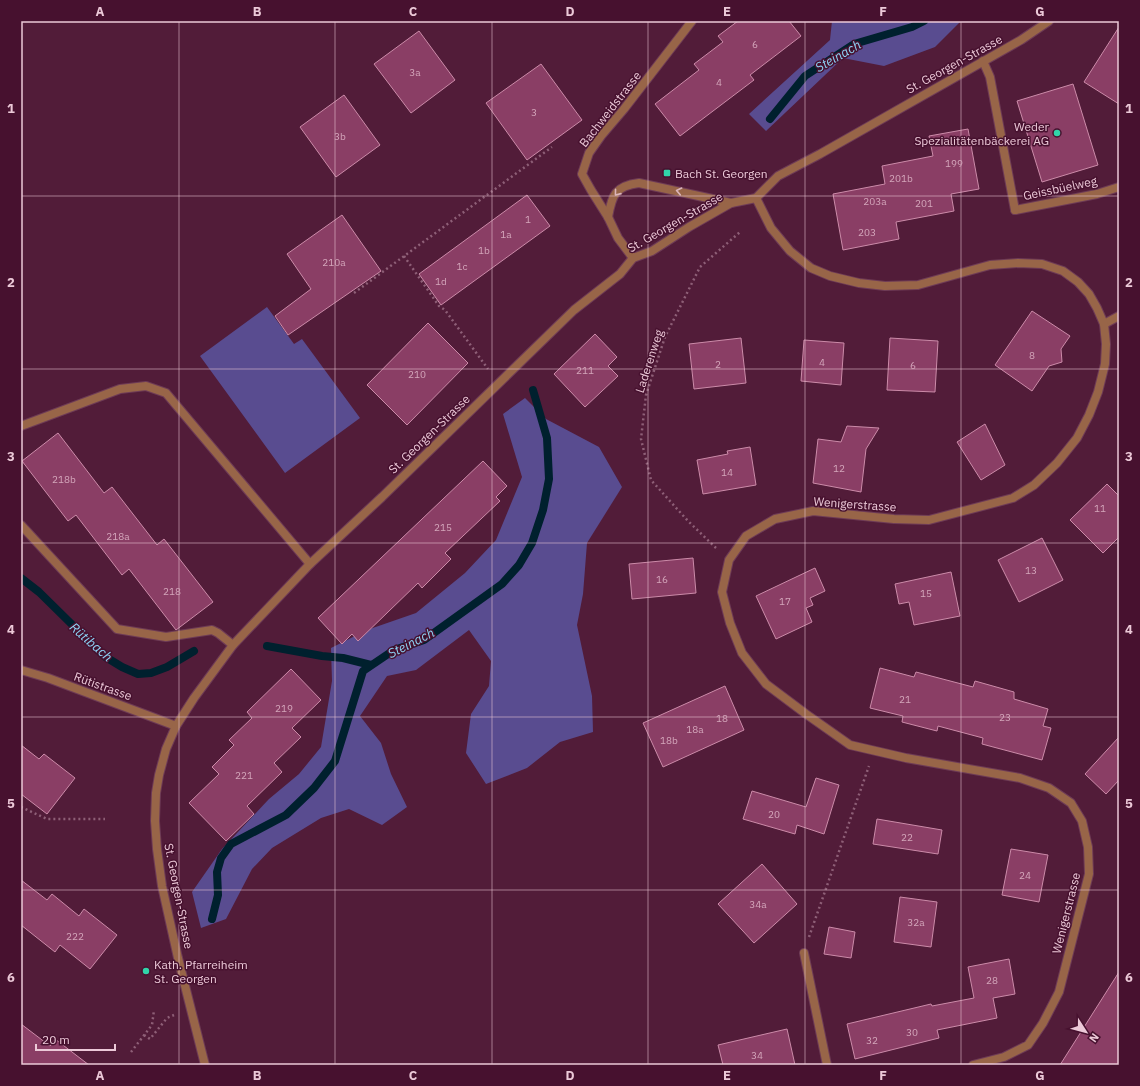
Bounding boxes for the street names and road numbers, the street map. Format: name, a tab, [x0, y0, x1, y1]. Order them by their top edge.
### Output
street label: St. Georgen-Strasse	[903, 31, 1005, 97]
street label: Bachweidstrasse	[576, 68, 644, 150]
street label: Geissbüelweg	[1022, 173, 1099, 203]
street label: St. Georgen-Strasse	[625, 188, 726, 255]
street label: Laderenweg	[632, 327, 666, 395]
street label: St. Georgen-Strasse	[385, 391, 473, 477]
street label: Wenigerstrasse	[813, 494, 897, 514]
street label: Rütistrasse	[72, 669, 134, 704]
street label: St. Georgen-Strasse	[161, 842, 197, 951]
street label: Wenigerstrasse	[1049, 870, 1083, 955]

